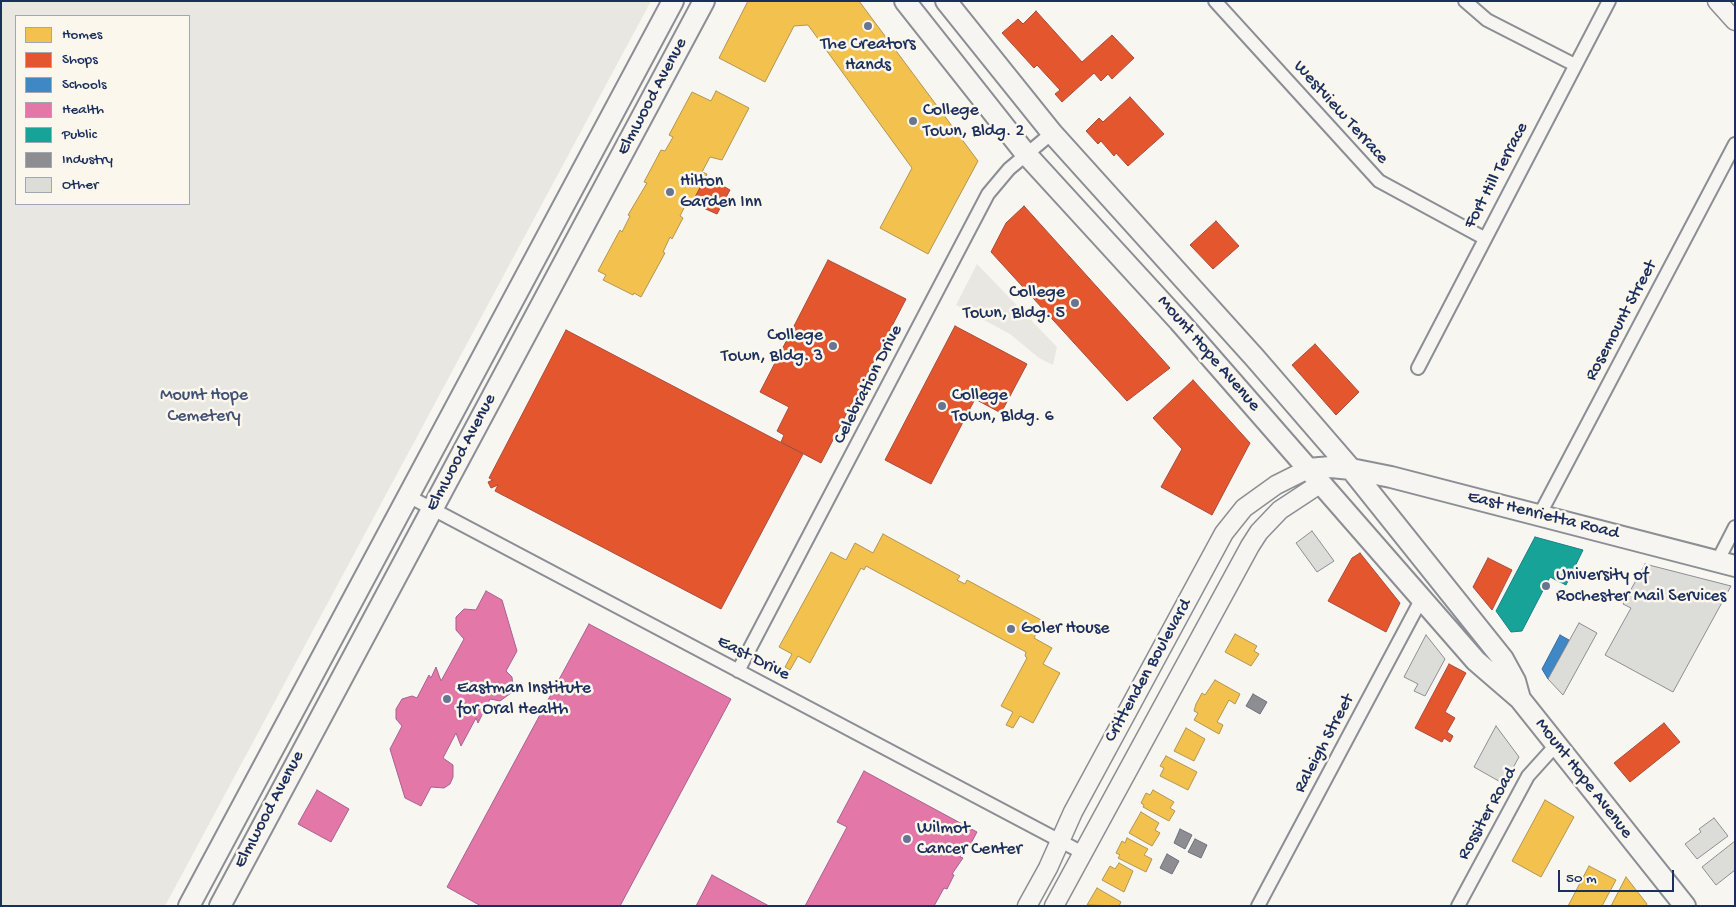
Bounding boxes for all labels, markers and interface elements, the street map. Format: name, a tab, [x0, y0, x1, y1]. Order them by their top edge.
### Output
legend	[15, 15, 190, 205]
marker: The Creators Hands	[862, 20, 874, 32]
text: Homes	[62, 26, 102, 44]
place label: The Creators Hands	[820, 34, 916, 76]
street label: Elmwood Avenue	[613, 35, 693, 159]
text: Shops	[62, 51, 98, 69]
street label: Westview Terrace	[1288, 57, 1392, 169]
text: Schools	[62, 76, 107, 94]
place label: College Town, Bldg. 2	[923, 100, 1024, 142]
text: Health	[62, 101, 104, 119]
marker: College Town, Bldg. 2	[907, 115, 919, 127]
street label: Fort Hill Terrace	[1460, 119, 1534, 233]
text: Public	[62, 126, 97, 144]
text: Industry	[62, 151, 113, 169]
place label: Hilton Garden Inn	[680, 171, 762, 213]
text: Other	[62, 176, 98, 194]
marker: Hilton Garden Inn	[664, 186, 676, 198]
street label: Rosemount Street	[1581, 257, 1663, 385]
place label: College Town, Bldg. 5	[963, 282, 1065, 324]
street label: Mount Hope Avenue	[1152, 292, 1264, 416]
marker: College Town, Bldg. 5	[1069, 297, 1081, 309]
street label: Celebration Drive	[830, 322, 908, 448]
place label: College Town, Bldg. 3	[721, 325, 823, 368]
marker: College Town, Bldg. 3	[827, 340, 839, 352]
park label: Mount Hope Cemetery	[160, 385, 248, 428]
place label: College Town, Bldg. 6	[952, 385, 1054, 428]
street label: Elmwood Avenue	[422, 391, 502, 515]
marker: College Town, Bldg. 6	[936, 400, 948, 412]
street label: East Henrietta Road	[1465, 487, 1621, 545]
place label: University of Rochester Mail Services	[1556, 565, 1726, 608]
marker: University of Rochester Mail Services	[1540, 580, 1552, 592]
street label: Crittenden Boulevard	[1101, 596, 1197, 746]
place label: Goler House	[1021, 618, 1110, 640]
marker: Goler House	[1005, 623, 1017, 635]
street label: East Drive	[713, 632, 793, 686]
place label: Eastman Institute for Oral Health	[457, 678, 591, 721]
street label: Raleigh Street	[1290, 691, 1360, 797]
marker: Eastman Institute for Oral Health	[441, 693, 453, 705]
street label: Mount Hope Avenue	[1529, 715, 1637, 843]
street label: Elmwood Avenue	[230, 748, 310, 872]
street label: Rossiter Road	[1454, 764, 1522, 864]
place label: Wilmot Cancer Center	[917, 818, 1022, 861]
marker: Wilmot Cancer Center	[901, 833, 913, 845]
scale bar	[1561, 860, 1677, 892]
text: 50 m	[1566, 870, 1597, 888]

